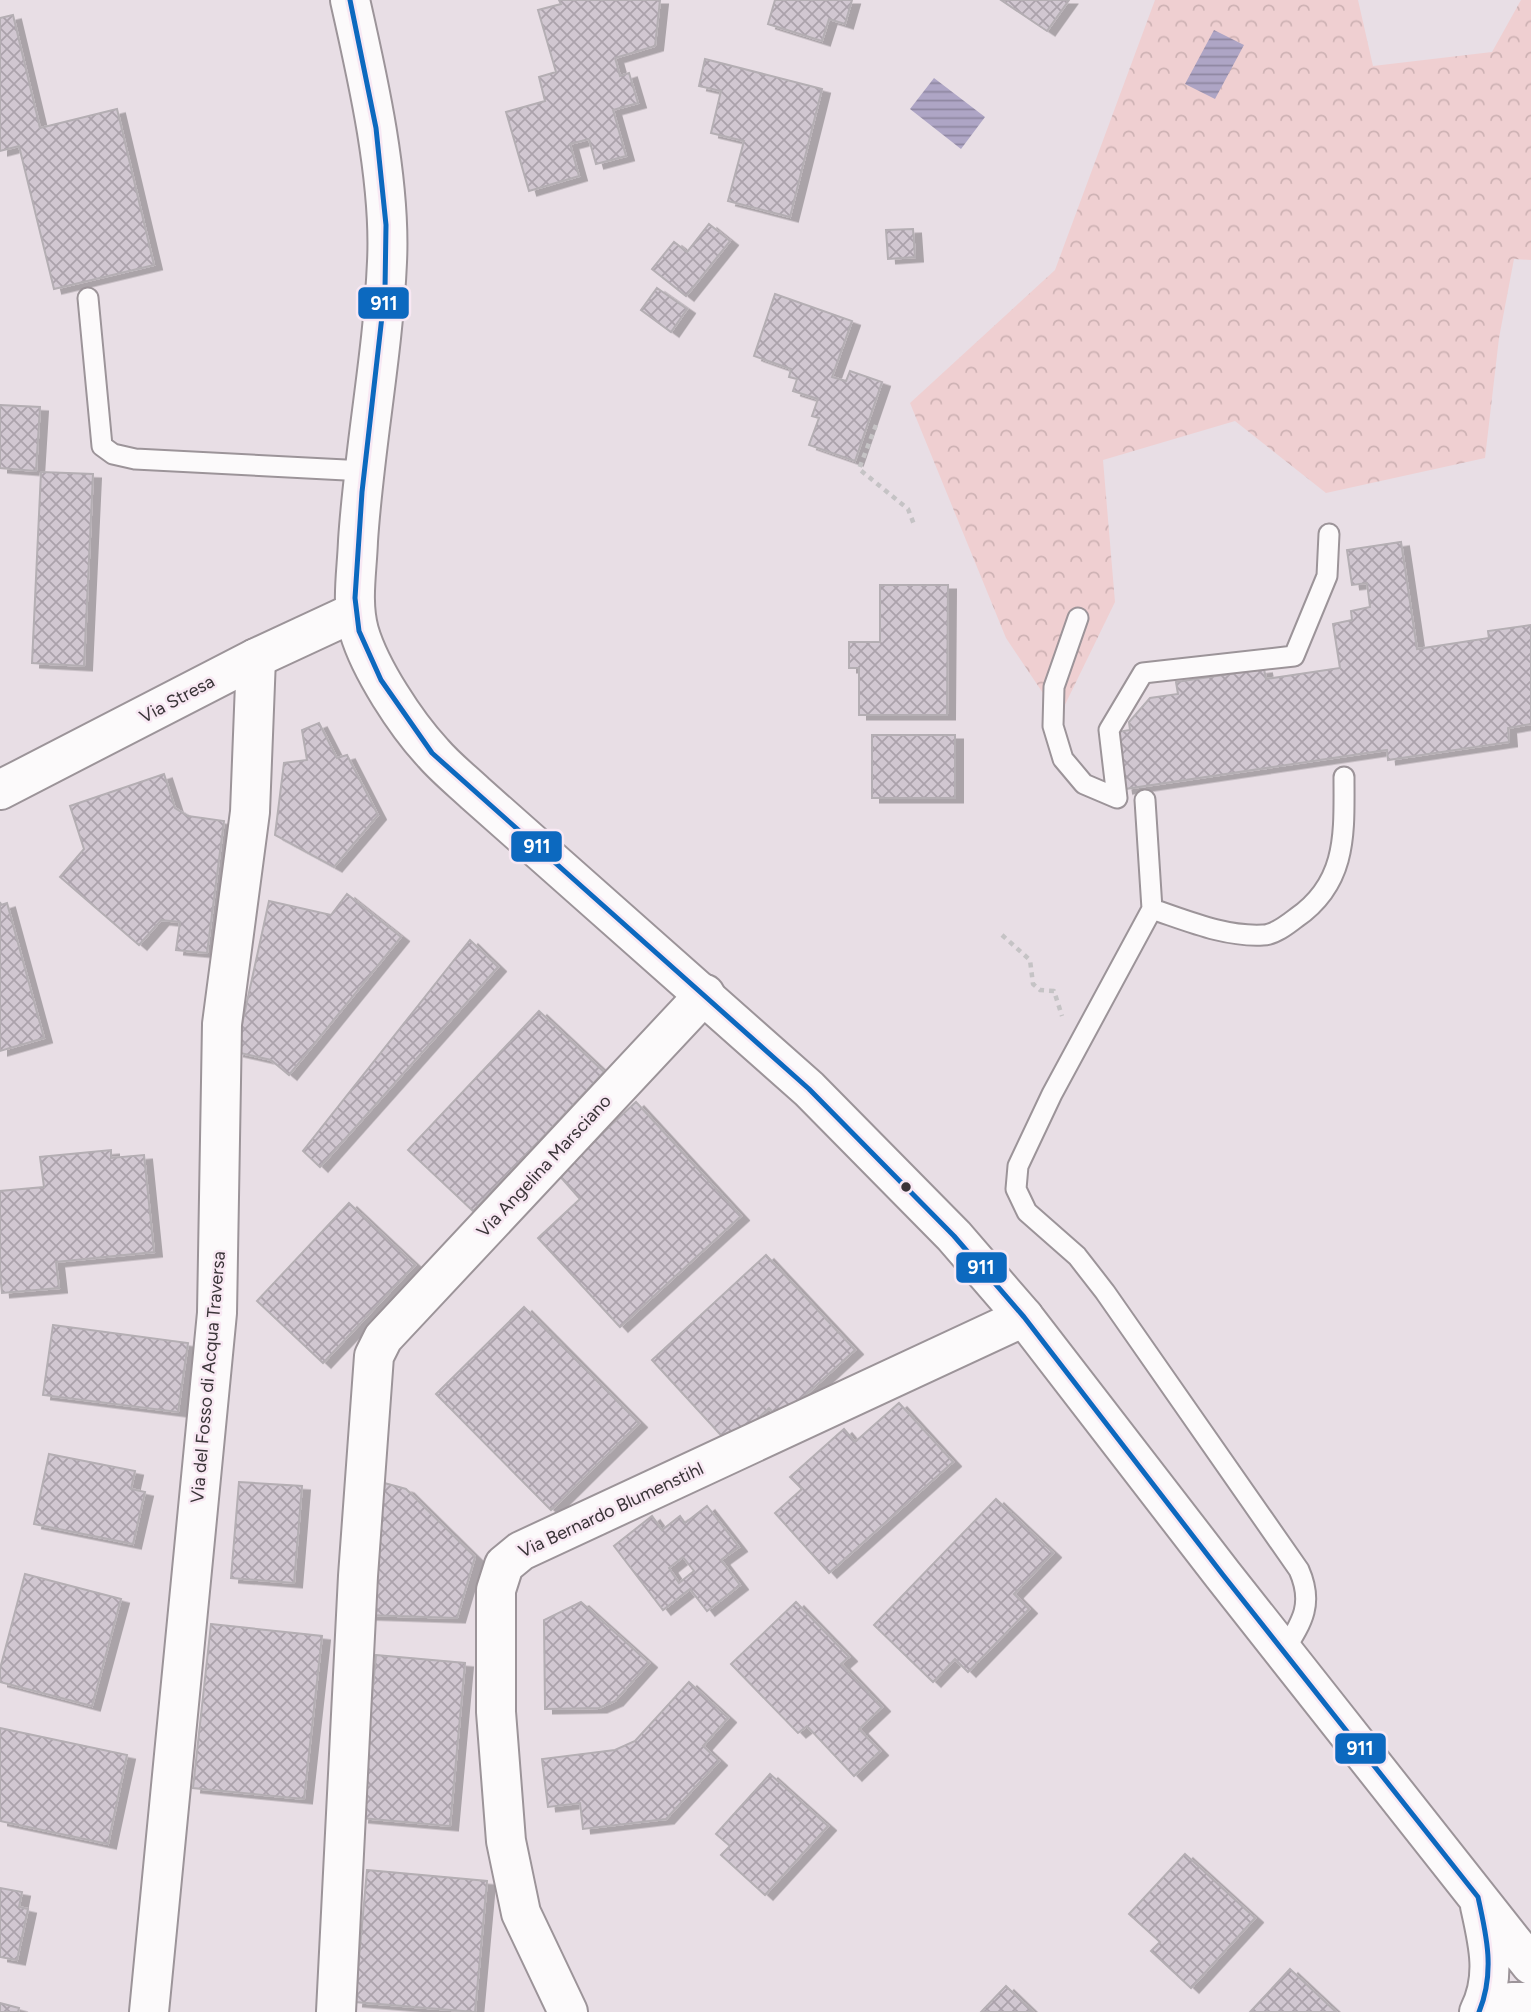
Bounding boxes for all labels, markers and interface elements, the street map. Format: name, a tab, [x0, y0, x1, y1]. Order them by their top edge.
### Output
line badge: 911	[357, 286, 410, 320]
text: 911	[370, 292, 398, 315]
street label: Via Stresa	[136, 670, 218, 728]
line badge: 911	[510, 830, 563, 863]
text: 911	[523, 835, 551, 858]
street label: Via Angelina Marsciano	[472, 1090, 616, 1242]
unlabelled marker	[899, 1180, 913, 1194]
street label: Via del Fosso di Acqua Traversa	[186, 1250, 230, 1504]
line badge: 911	[955, 1251, 1008, 1284]
text: 911	[967, 1256, 995, 1279]
street label: Via Bernardo Blumenstihl	[515, 1457, 707, 1563]
line badge: 911	[1334, 1732, 1387, 1765]
text: 911	[1346, 1737, 1374, 1760]

